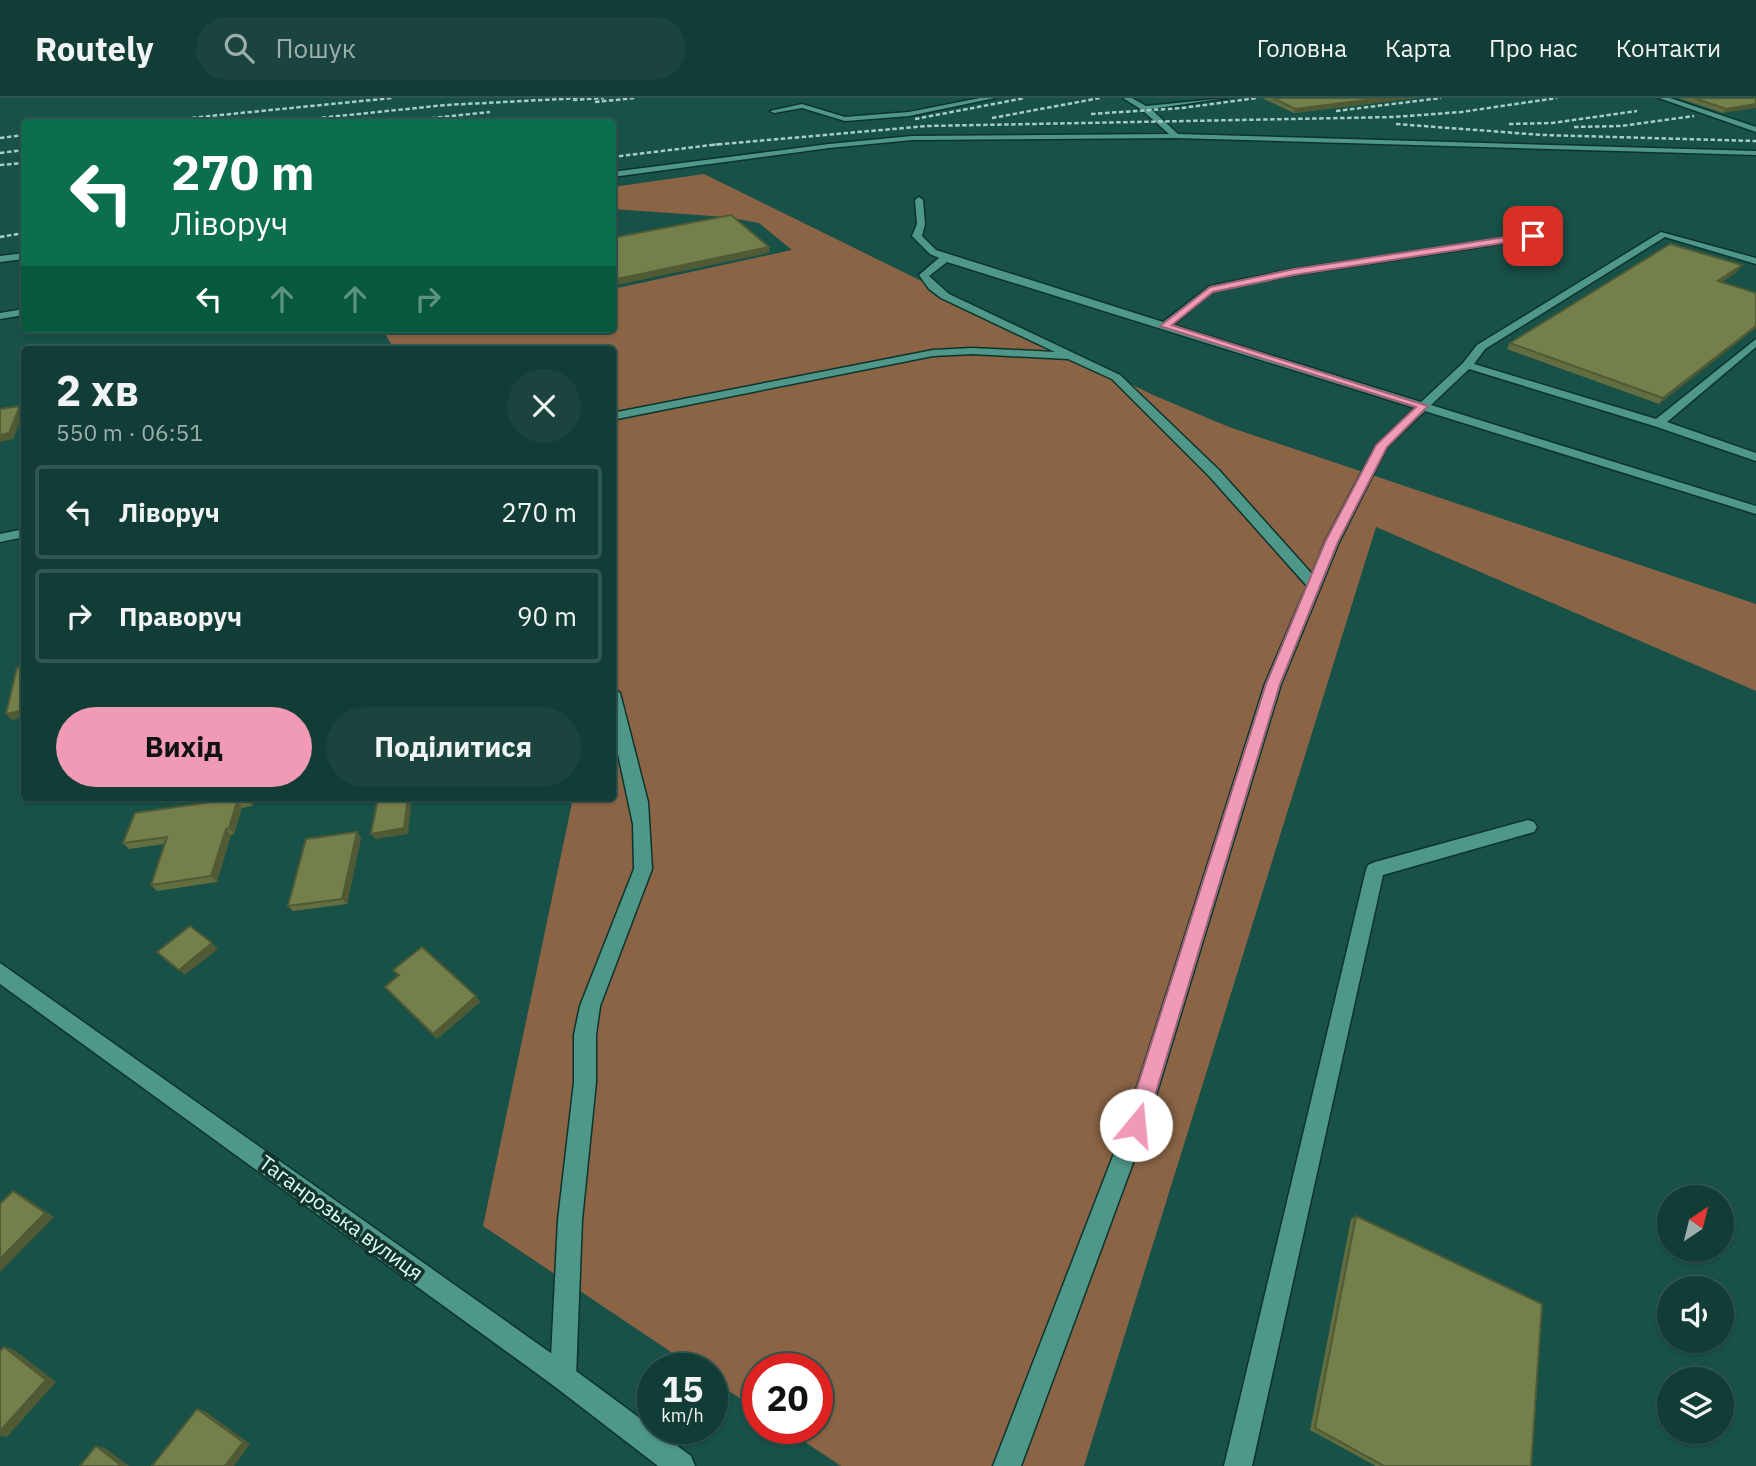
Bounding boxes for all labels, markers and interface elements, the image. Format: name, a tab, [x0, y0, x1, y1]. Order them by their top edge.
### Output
search box	[196, 17, 686, 80]
text: Routely	[35, 27, 154, 70]
icon: search	[220, 29, 258, 67]
text: Пошук	[276, 31, 356, 65]
text: Головна	[1257, 32, 1347, 64]
text: Карта	[1385, 32, 1451, 64]
text: Про нас	[1489, 32, 1578, 64]
text: Контакти	[1616, 32, 1721, 64]
text: 270 m	[171, 140, 315, 203]
icon: left	[56, 147, 147, 238]
text: Ліворуч	[171, 202, 288, 244]
pin	[1503, 206, 1563, 266]
icon: arrive	[1514, 217, 1552, 255]
icon: left	[190, 280, 228, 318]
icon: ahead	[263, 280, 301, 318]
icon: ahead	[336, 280, 374, 318]
icon: right	[409, 280, 447, 318]
text: 2 хв	[56, 363, 139, 418]
button: close	[507, 369, 581, 443]
text: 550 m · 06:51	[56, 417, 203, 447]
icon: left	[60, 493, 98, 531]
text: Ліворуч	[119, 495, 220, 529]
text: 270 m	[501, 495, 577, 529]
icon: right	[60, 597, 98, 635]
text: Праворуч	[119, 599, 242, 633]
text: 90 m	[517, 599, 577, 633]
button: Вихід	[56, 707, 312, 787]
button: Поділитися	[326, 707, 581, 787]
position arrow	[1099, 1088, 1173, 1162]
street label: Таганрозька вулиця	[254, 1148, 429, 1286]
north arrow	[1657, 1185, 1734, 1262]
map controls	[1657, 1185, 1734, 1444]
button: sound	[1657, 1276, 1734, 1353]
speed limit sign: 20	[742, 1353, 833, 1444]
text: 15	[661, 1366, 704, 1412]
button: layers	[1657, 1367, 1734, 1444]
text: km/h	[661, 1404, 704, 1427]

